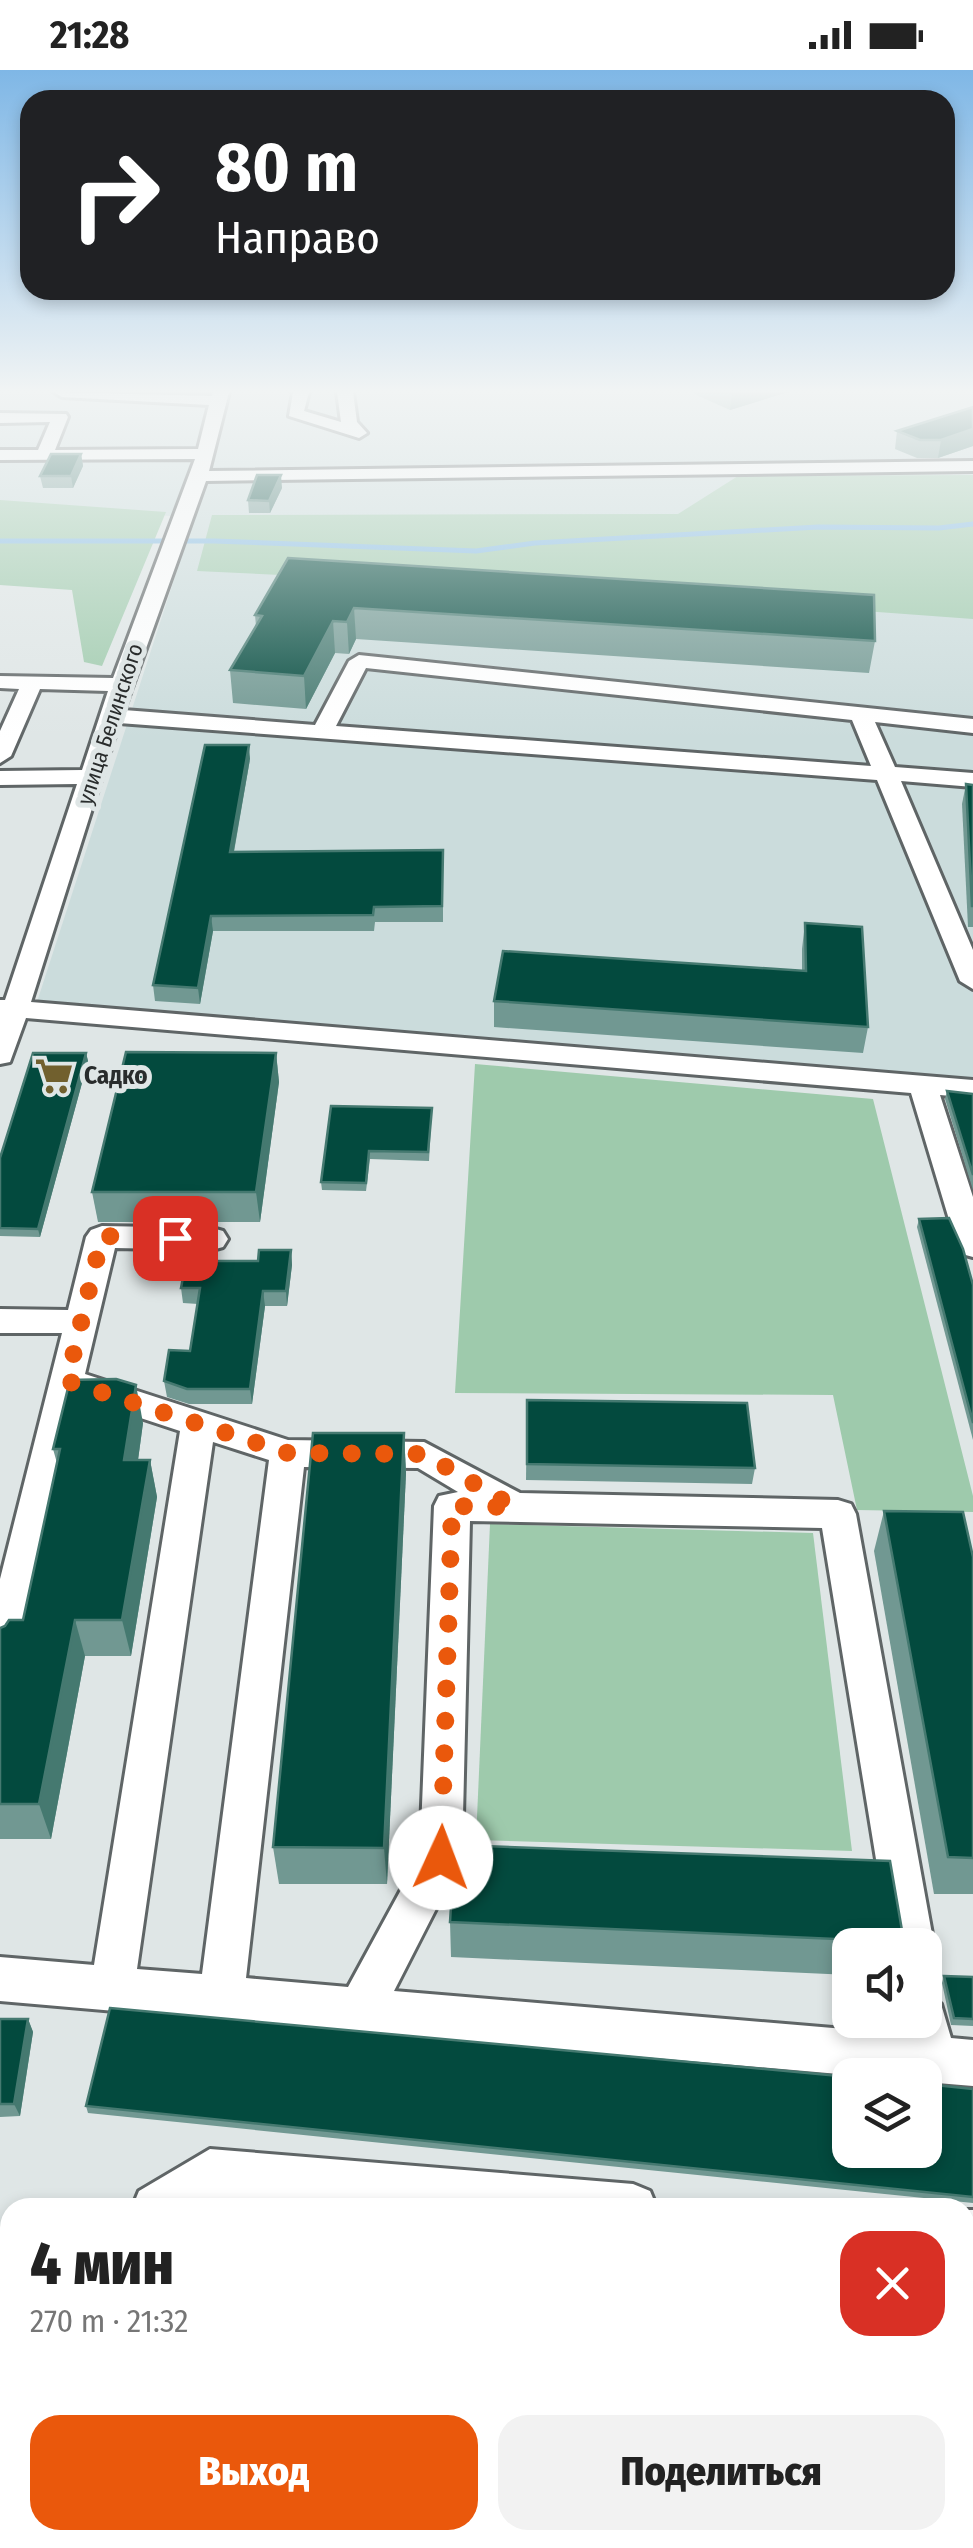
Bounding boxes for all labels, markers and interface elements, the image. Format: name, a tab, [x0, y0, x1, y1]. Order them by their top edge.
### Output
text: 21:28	[50, 12, 129, 58]
text: 80 m	[215, 126, 358, 210]
icon: right	[50, 130, 180, 260]
text: Направо	[215, 211, 380, 265]
street label: улица Белинского	[71, 640, 149, 808]
supermarket icon: Садко	[33, 1055, 75, 1097]
place label: Садко	[84, 1061, 148, 1091]
pin	[133, 1196, 218, 1281]
icon: arrive	[148, 1211, 203, 1266]
position arrow	[389, 1806, 493, 1910]
map controls	[832, 1928, 942, 2168]
button: sound	[832, 1928, 942, 2038]
button: layers	[832, 2058, 942, 2168]
text: 4 мин	[30, 2228, 174, 2300]
button: close	[840, 2231, 945, 2336]
text: 270 m · 21:32	[30, 2302, 188, 2340]
button: Выход	[30, 2415, 478, 2530]
button: Поделиться	[498, 2415, 945, 2530]

